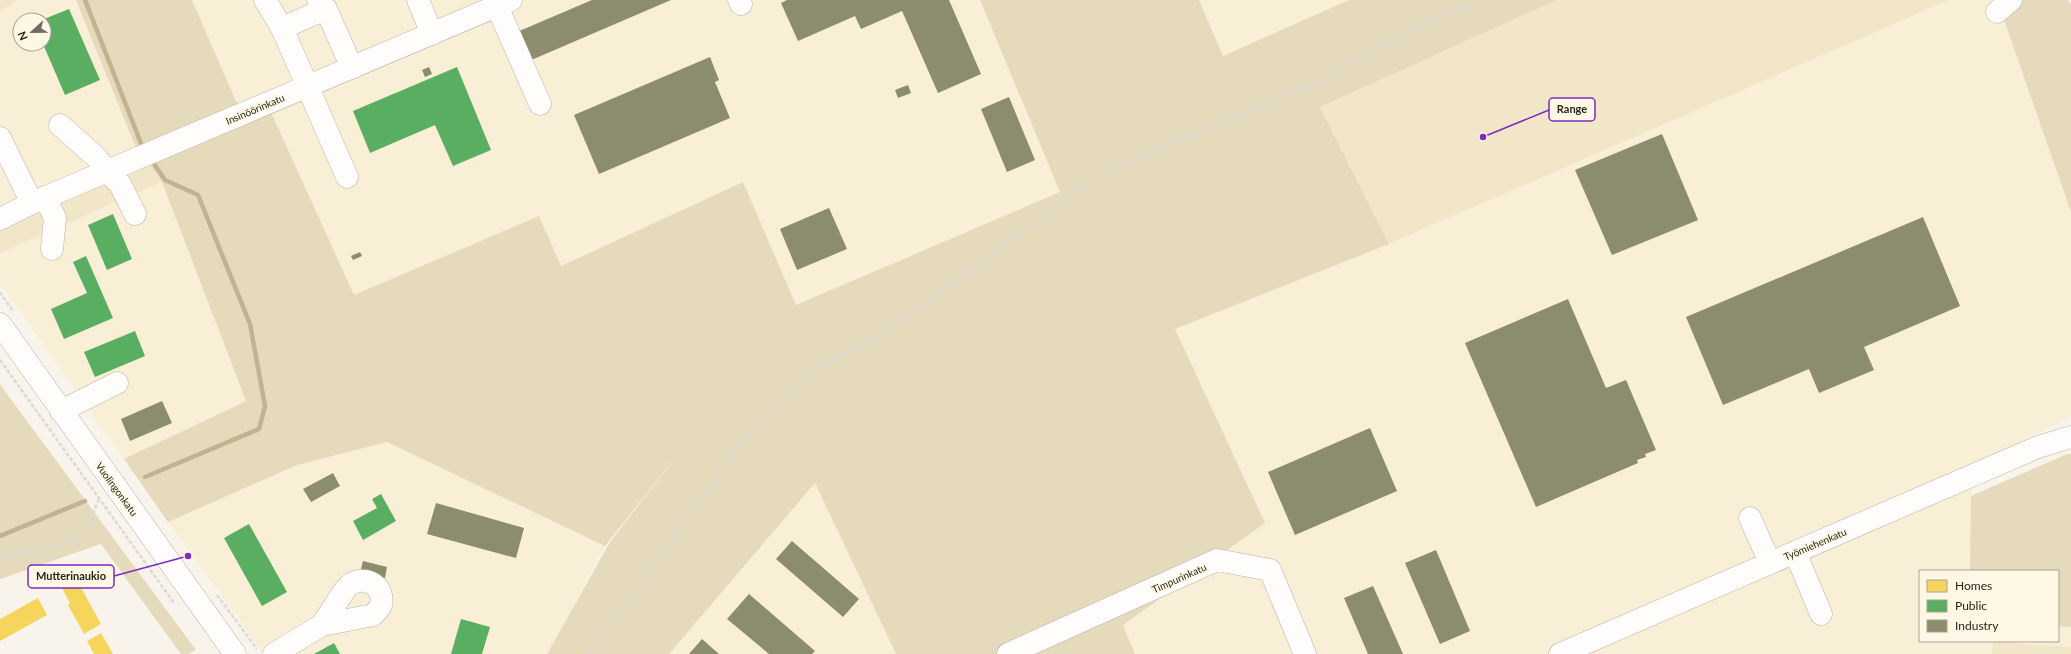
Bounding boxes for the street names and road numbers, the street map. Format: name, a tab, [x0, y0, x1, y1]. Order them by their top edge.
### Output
street label: Insinöörinkatu	[224, 91, 286, 127]
street label: Vuolingonkatu	[94, 460, 140, 518]
street label: Työmiehenkatu	[1782, 525, 1848, 563]
street label: Timpurinkatu	[1150, 561, 1208, 595]

